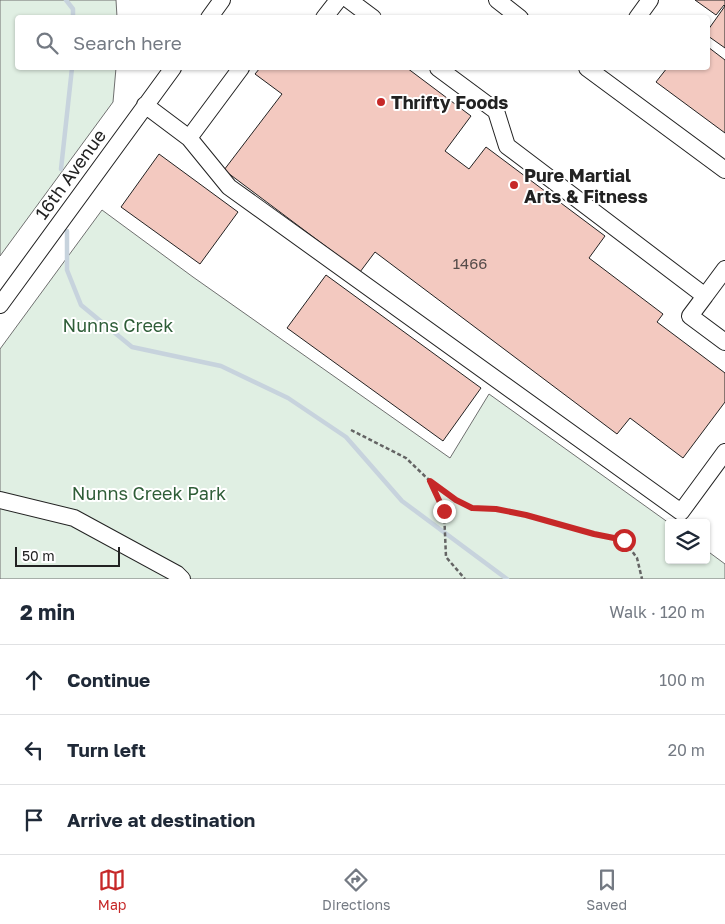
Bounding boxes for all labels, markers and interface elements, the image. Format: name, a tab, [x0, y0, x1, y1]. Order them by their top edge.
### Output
search box	[15, 15, 710, 70]
icon: search	[33, 29, 61, 57]
text: Search here	[73, 31, 182, 54]
place label: Thrifty Foods	[391, 91, 508, 113]
marker: Thrifty Foods	[375, 96, 387, 108]
street label: 16th Avenue	[30, 125, 110, 223]
place label: Pure Martial Arts & Fitness	[524, 164, 648, 207]
marker: Pure Martial Arts & Fitness	[508, 179, 520, 191]
house number: 1466	[453, 254, 487, 272]
park label: Nunns Creek	[63, 314, 173, 336]
park label: Nunns Creek Park	[72, 482, 226, 504]
route end	[433, 500, 456, 523]
map controls	[665, 519, 710, 564]
button: layers	[665, 519, 710, 564]
route start	[613, 529, 636, 552]
scale bar	[15, 544, 120, 567]
text: 50 m	[22, 547, 55, 564]
text: 2 min	[20, 599, 75, 625]
text: Walk · 120 m	[609, 602, 705, 622]
icon: ahead	[20, 666, 48, 694]
text: Continue	[67, 668, 150, 691]
text: 100 m	[659, 670, 705, 690]
icon: left	[20, 736, 48, 764]
text: Turn left	[67, 738, 146, 761]
text: 20 m	[668, 740, 705, 760]
icon: arrive	[20, 806, 48, 834]
text: Arrive at destination	[67, 808, 255, 831]
tab: Map	[98, 866, 126, 913]
tab: Directions	[322, 866, 391, 913]
tab: Saved	[586, 866, 627, 913]

